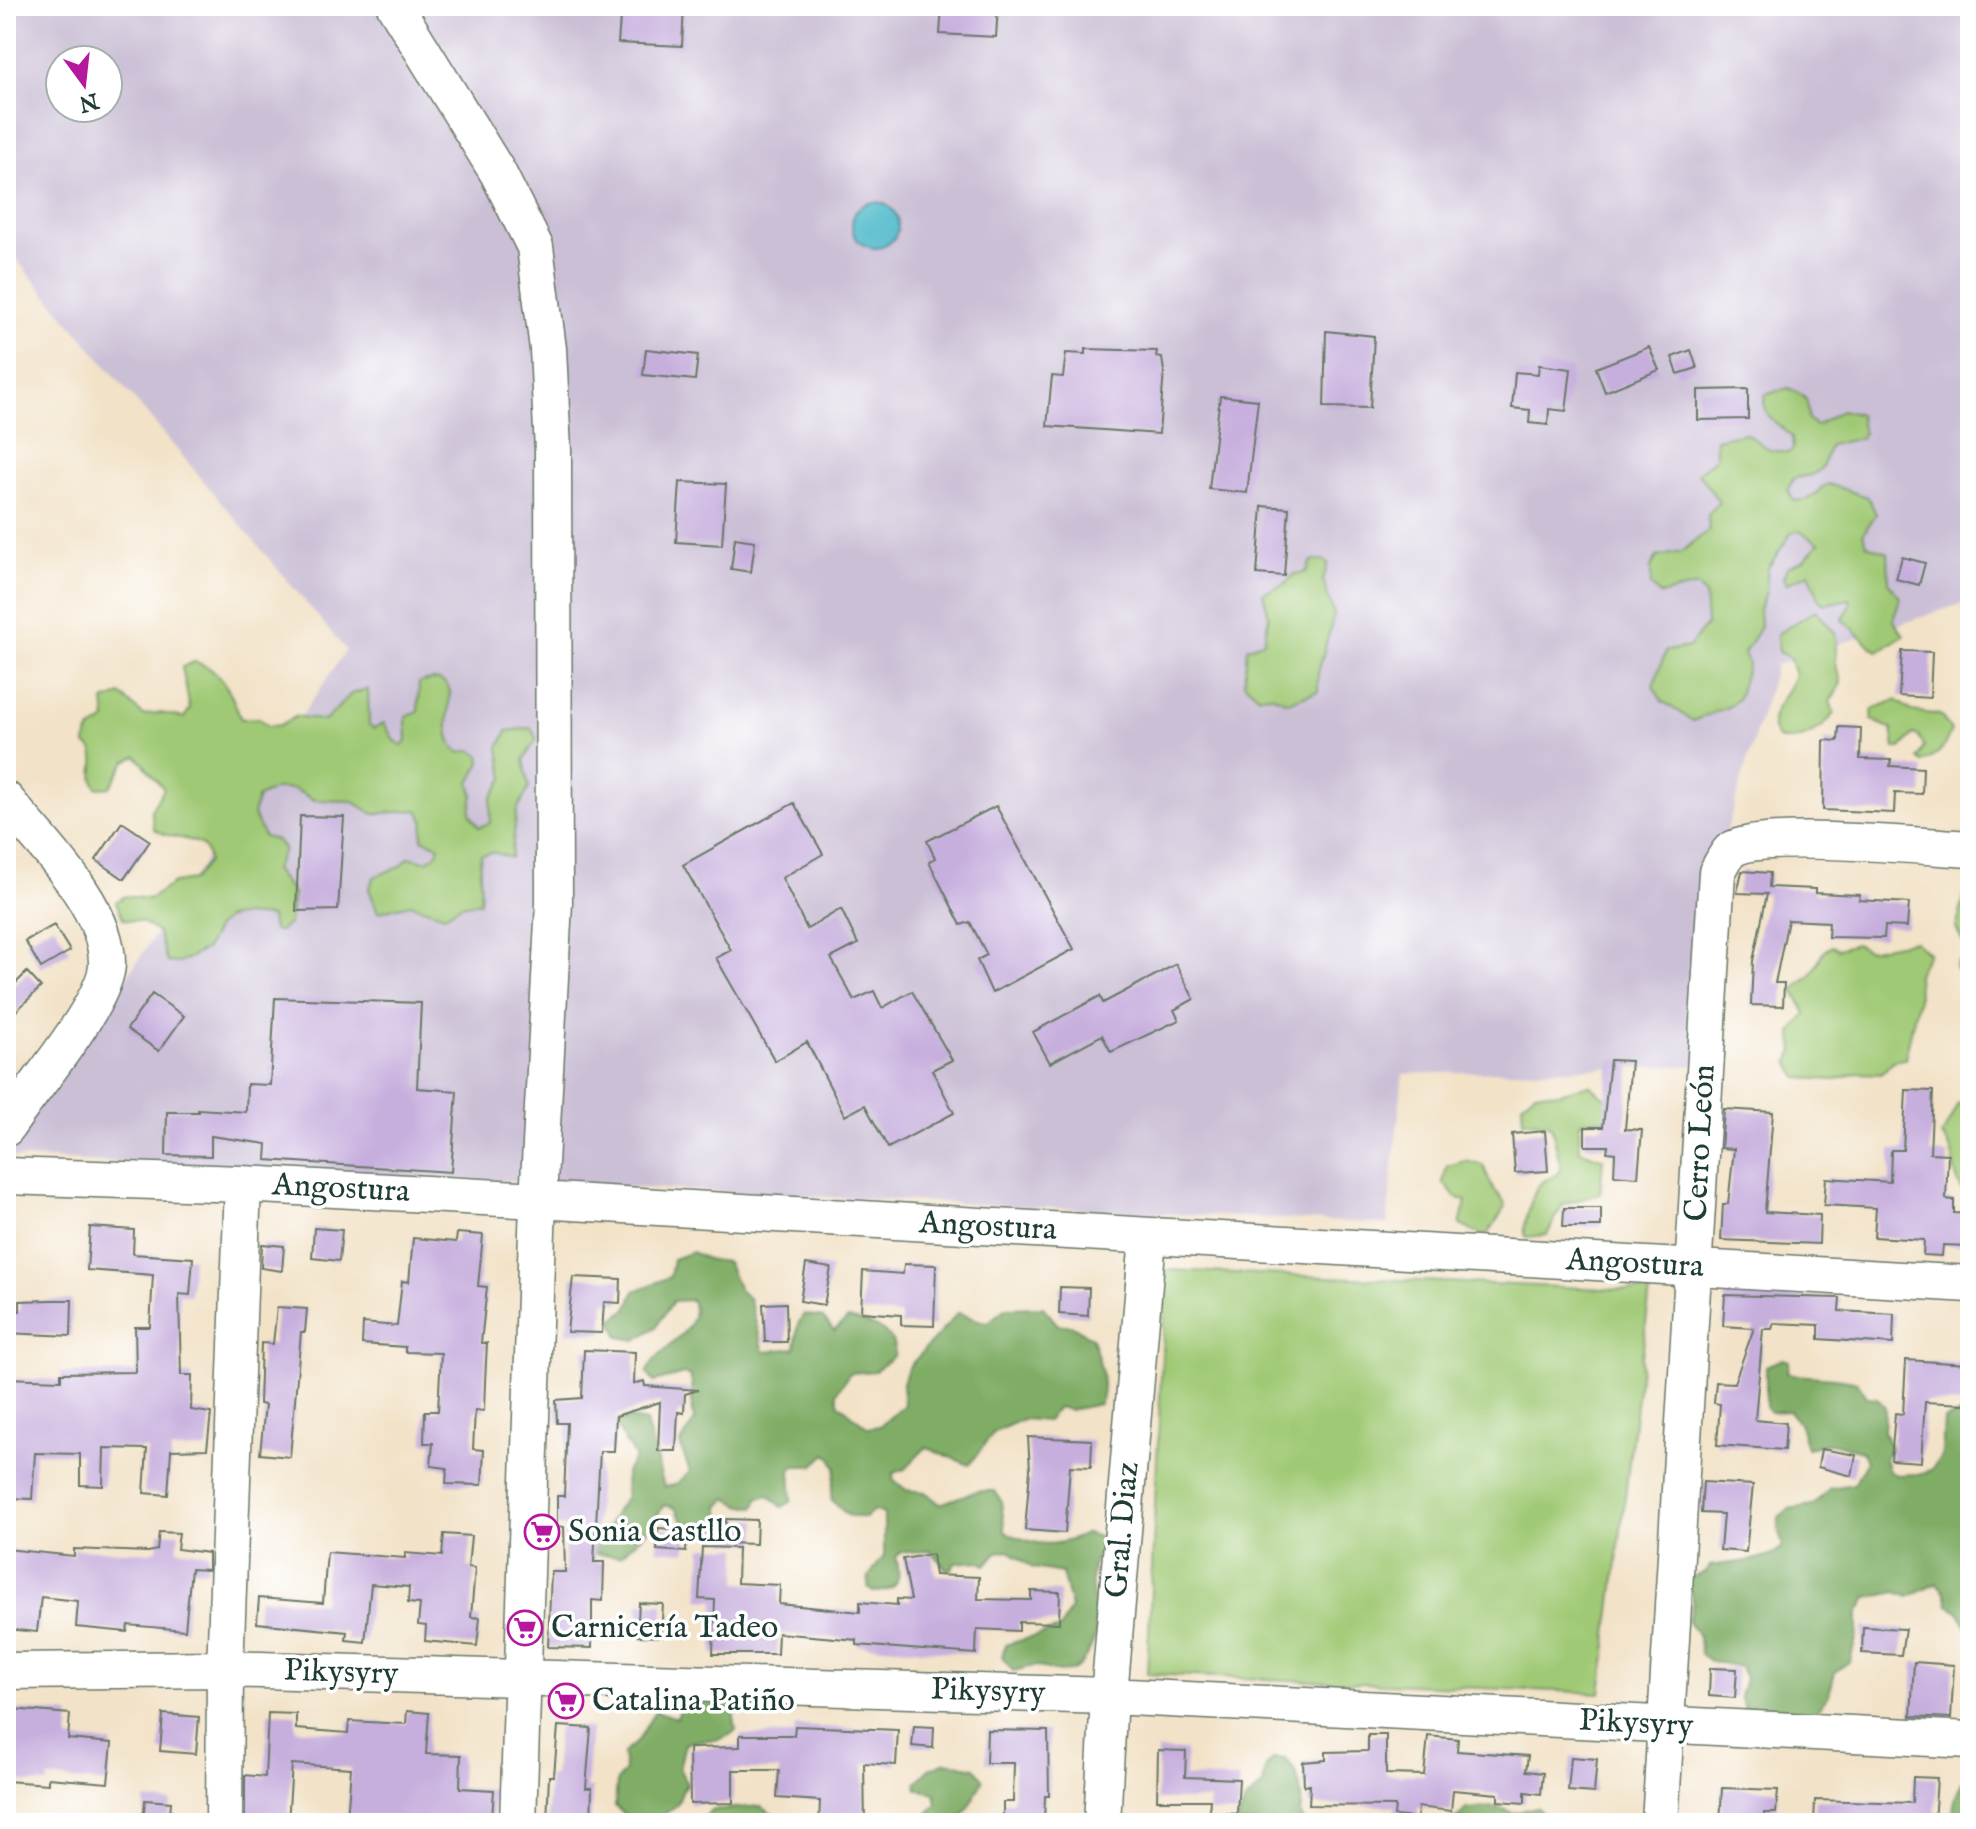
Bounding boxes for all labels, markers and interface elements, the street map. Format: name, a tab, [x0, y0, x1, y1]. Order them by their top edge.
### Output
north arrow	[44, 44, 124, 124]
text: N	[76, 85, 102, 117]
street label: Cerro León	[1676, 1063, 1726, 1223]
street label: Angostura	[270, 1165, 411, 1213]
street label: Angostura	[917, 1203, 1058, 1251]
street label: Angostura	[1564, 1240, 1705, 1288]
street label: Gral. Diaz	[1097, 1460, 1149, 1600]
place label: Sonia Castllo	[568, 1512, 742, 1553]
supermarket icon: Sonia Castllo	[523, 1513, 561, 1551]
place label: Carnicería Tadeo	[551, 1608, 778, 1649]
supermarket icon: Carnicería Tadeo	[506, 1609, 544, 1647]
street label: Pikysyry	[283, 1651, 399, 1695]
street label: Pikysyry	[930, 1670, 1046, 1714]
place label: Catalina Patiño	[592, 1681, 795, 1722]
supermarket icon: Catalina Patiño	[547, 1682, 585, 1720]
street label: Pikysyry	[1578, 1701, 1694, 1747]

